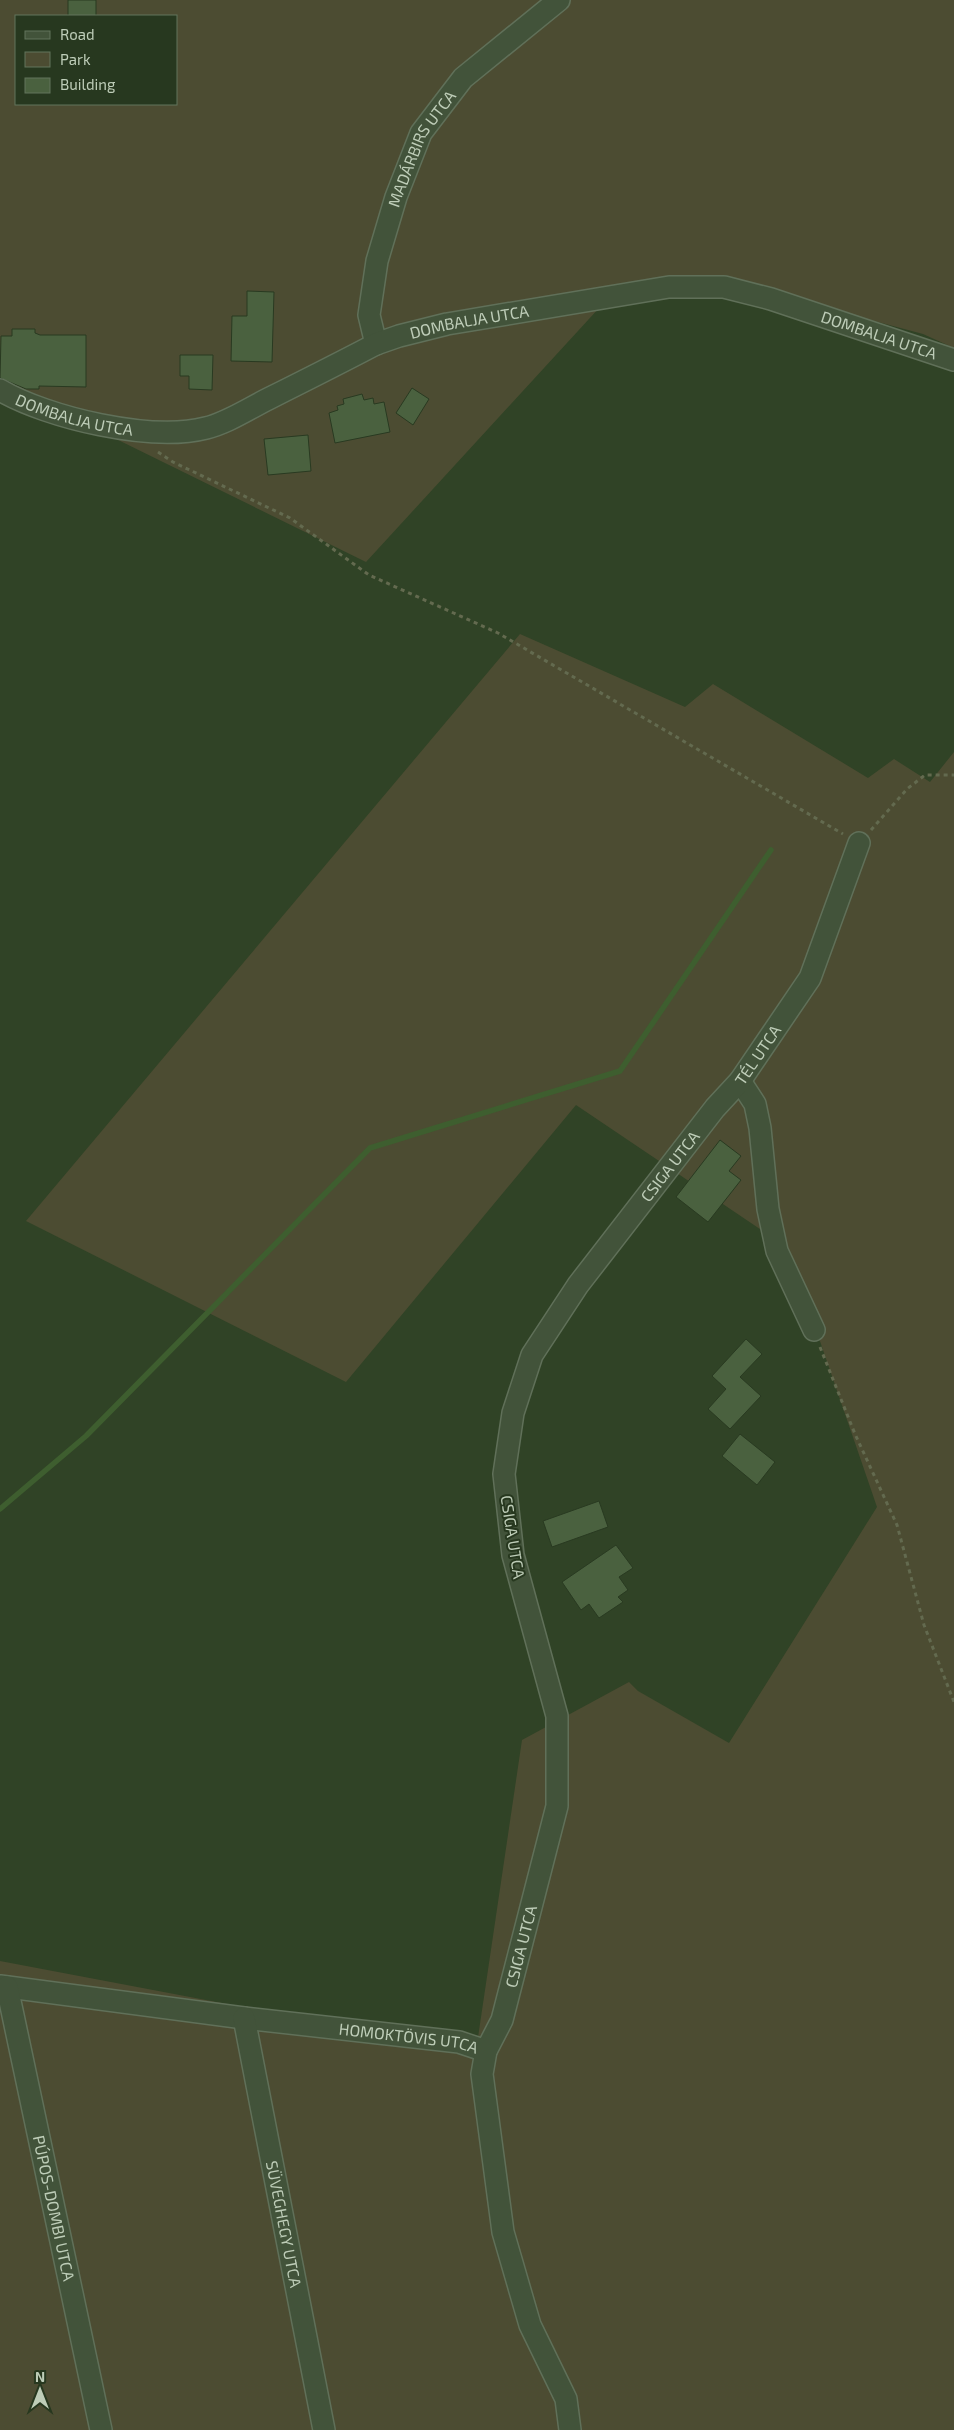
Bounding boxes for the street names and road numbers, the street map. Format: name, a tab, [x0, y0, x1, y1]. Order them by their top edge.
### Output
street label: MADÁRBIRS UTCA	[384, 86, 459, 209]
street label: DOMBALJA UTCA	[408, 301, 530, 342]
street label: DOMBALJA UTCA	[819, 306, 939, 363]
street label: DOMBALJA UTCA	[13, 389, 134, 439]
street label: TÉL UTCA	[730, 1021, 784, 1088]
street label: CSIGA UTCA	[636, 1127, 703, 1205]
street label: CSIGA UTCA	[498, 1494, 529, 1580]
street label: CSIGA UTCA	[501, 1903, 540, 1989]
street label: HOMOKTÖVIS UTCA	[338, 2019, 481, 2057]
street label: PÚPOS-DOMBI UTCA	[30, 2133, 79, 2283]
street label: SÜVEGHEGY UTCA	[263, 2159, 306, 2289]

